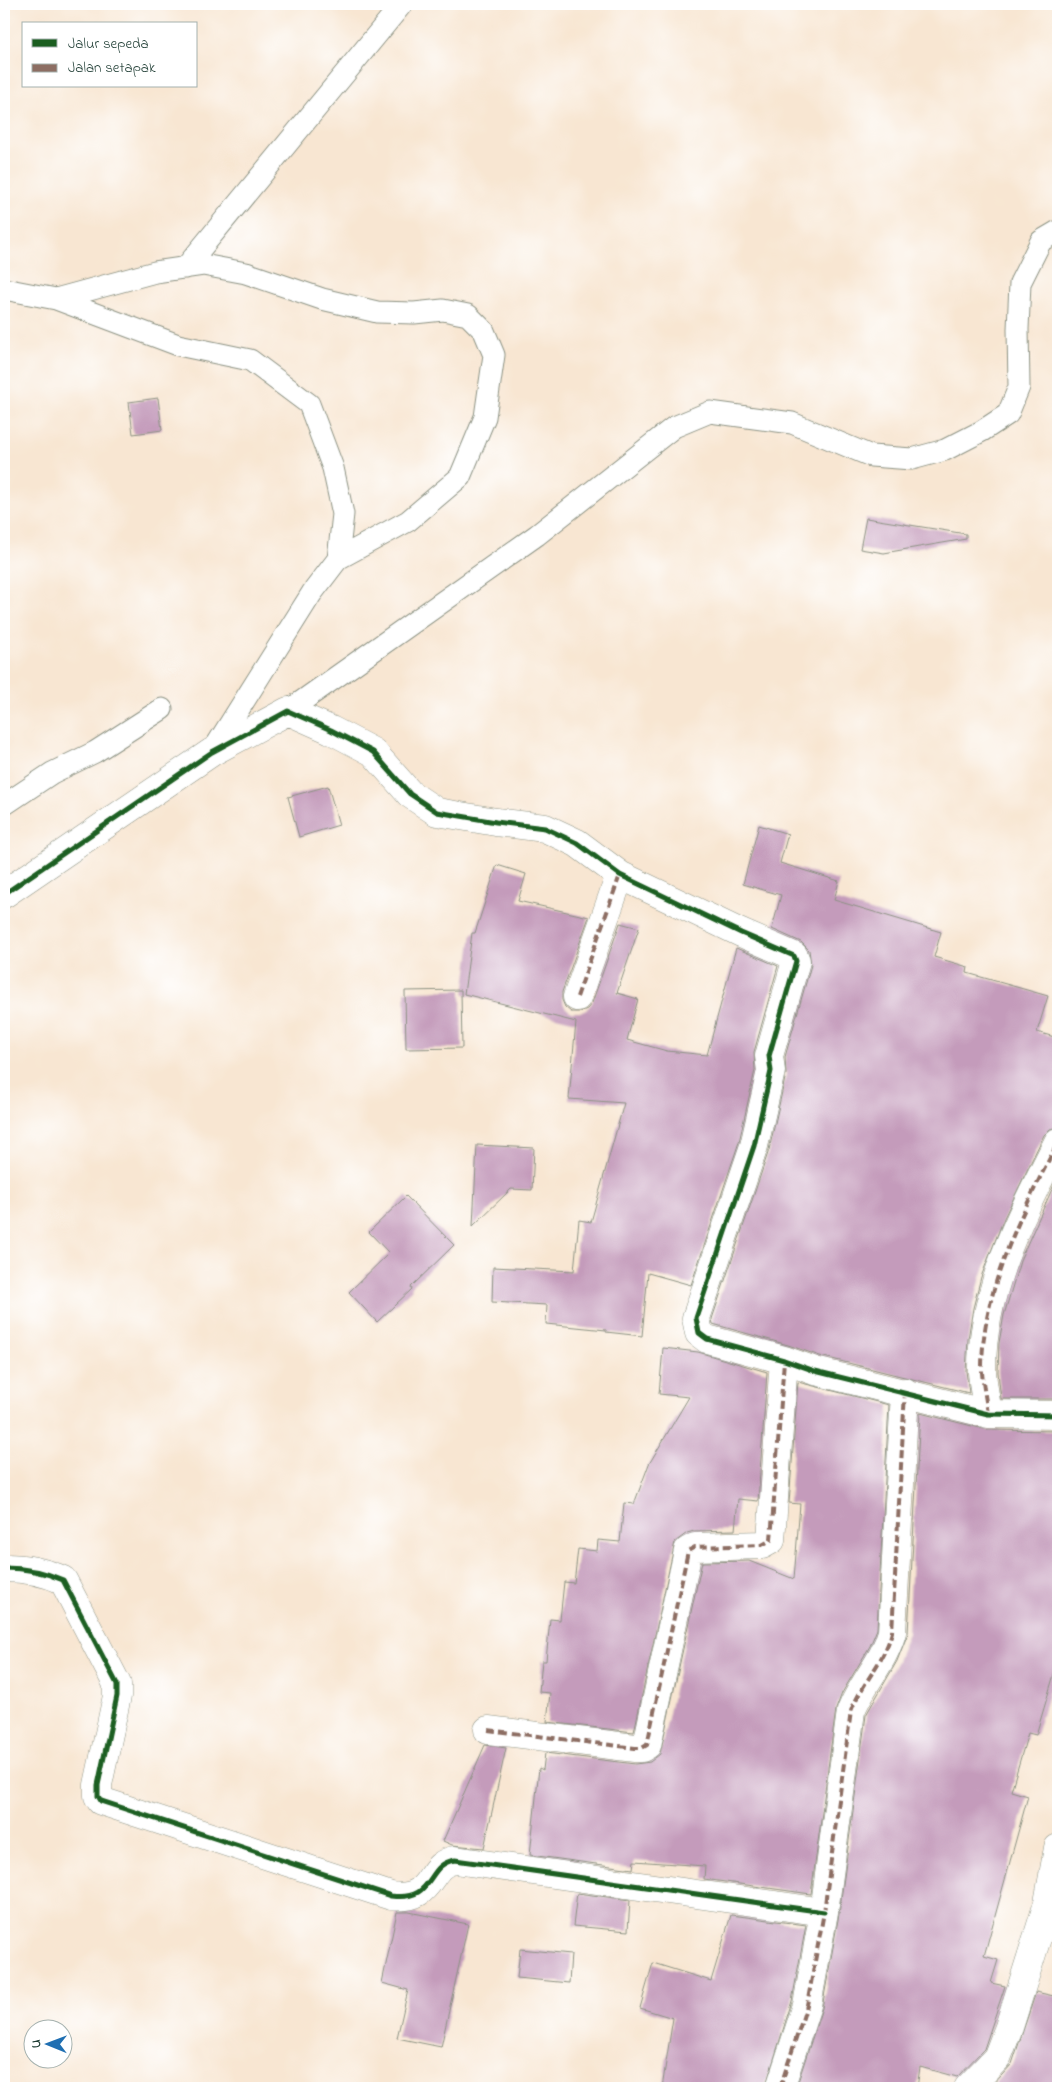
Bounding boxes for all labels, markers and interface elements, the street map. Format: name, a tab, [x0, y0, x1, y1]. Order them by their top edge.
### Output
legend	[22, 22, 198, 88]
text: Jalur sepeda	[68, 33, 149, 55]
text: Jalan setapak	[68, 57, 156, 79]
north arrow	[22, 2020, 72, 2070]
text: U	[26, 2039, 47, 2048]

